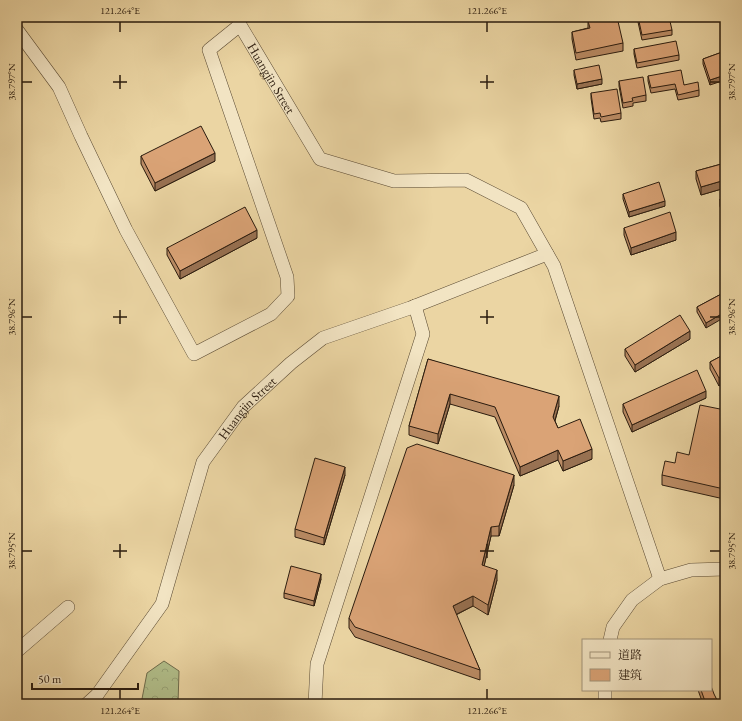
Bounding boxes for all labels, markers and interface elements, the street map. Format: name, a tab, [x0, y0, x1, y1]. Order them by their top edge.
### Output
text: 121.264°E	[100, 4, 140, 17]
text: 121.266°E	[467, 4, 507, 17]
street label: Huangjin Street	[244, 40, 299, 117]
text: 38.797°N	[5, 63, 18, 101]
text: 38.797°N	[725, 63, 738, 101]
text: 38.796°N	[5, 298, 18, 336]
text: 38.796°N	[725, 298, 738, 336]
street label: Huangjin Street	[214, 373, 280, 443]
text: 38.795°N	[5, 532, 18, 570]
text: 38.795°N	[725, 532, 738, 570]
legend	[582, 639, 712, 691]
text: 道路	[618, 647, 642, 663]
scale bar	[32, 665, 138, 691]
text: 建筑	[618, 667, 642, 683]
text: 50 m	[38, 671, 62, 687]
text: 121.264°E	[100, 704, 140, 717]
text: 121.266°E	[467, 704, 507, 717]

